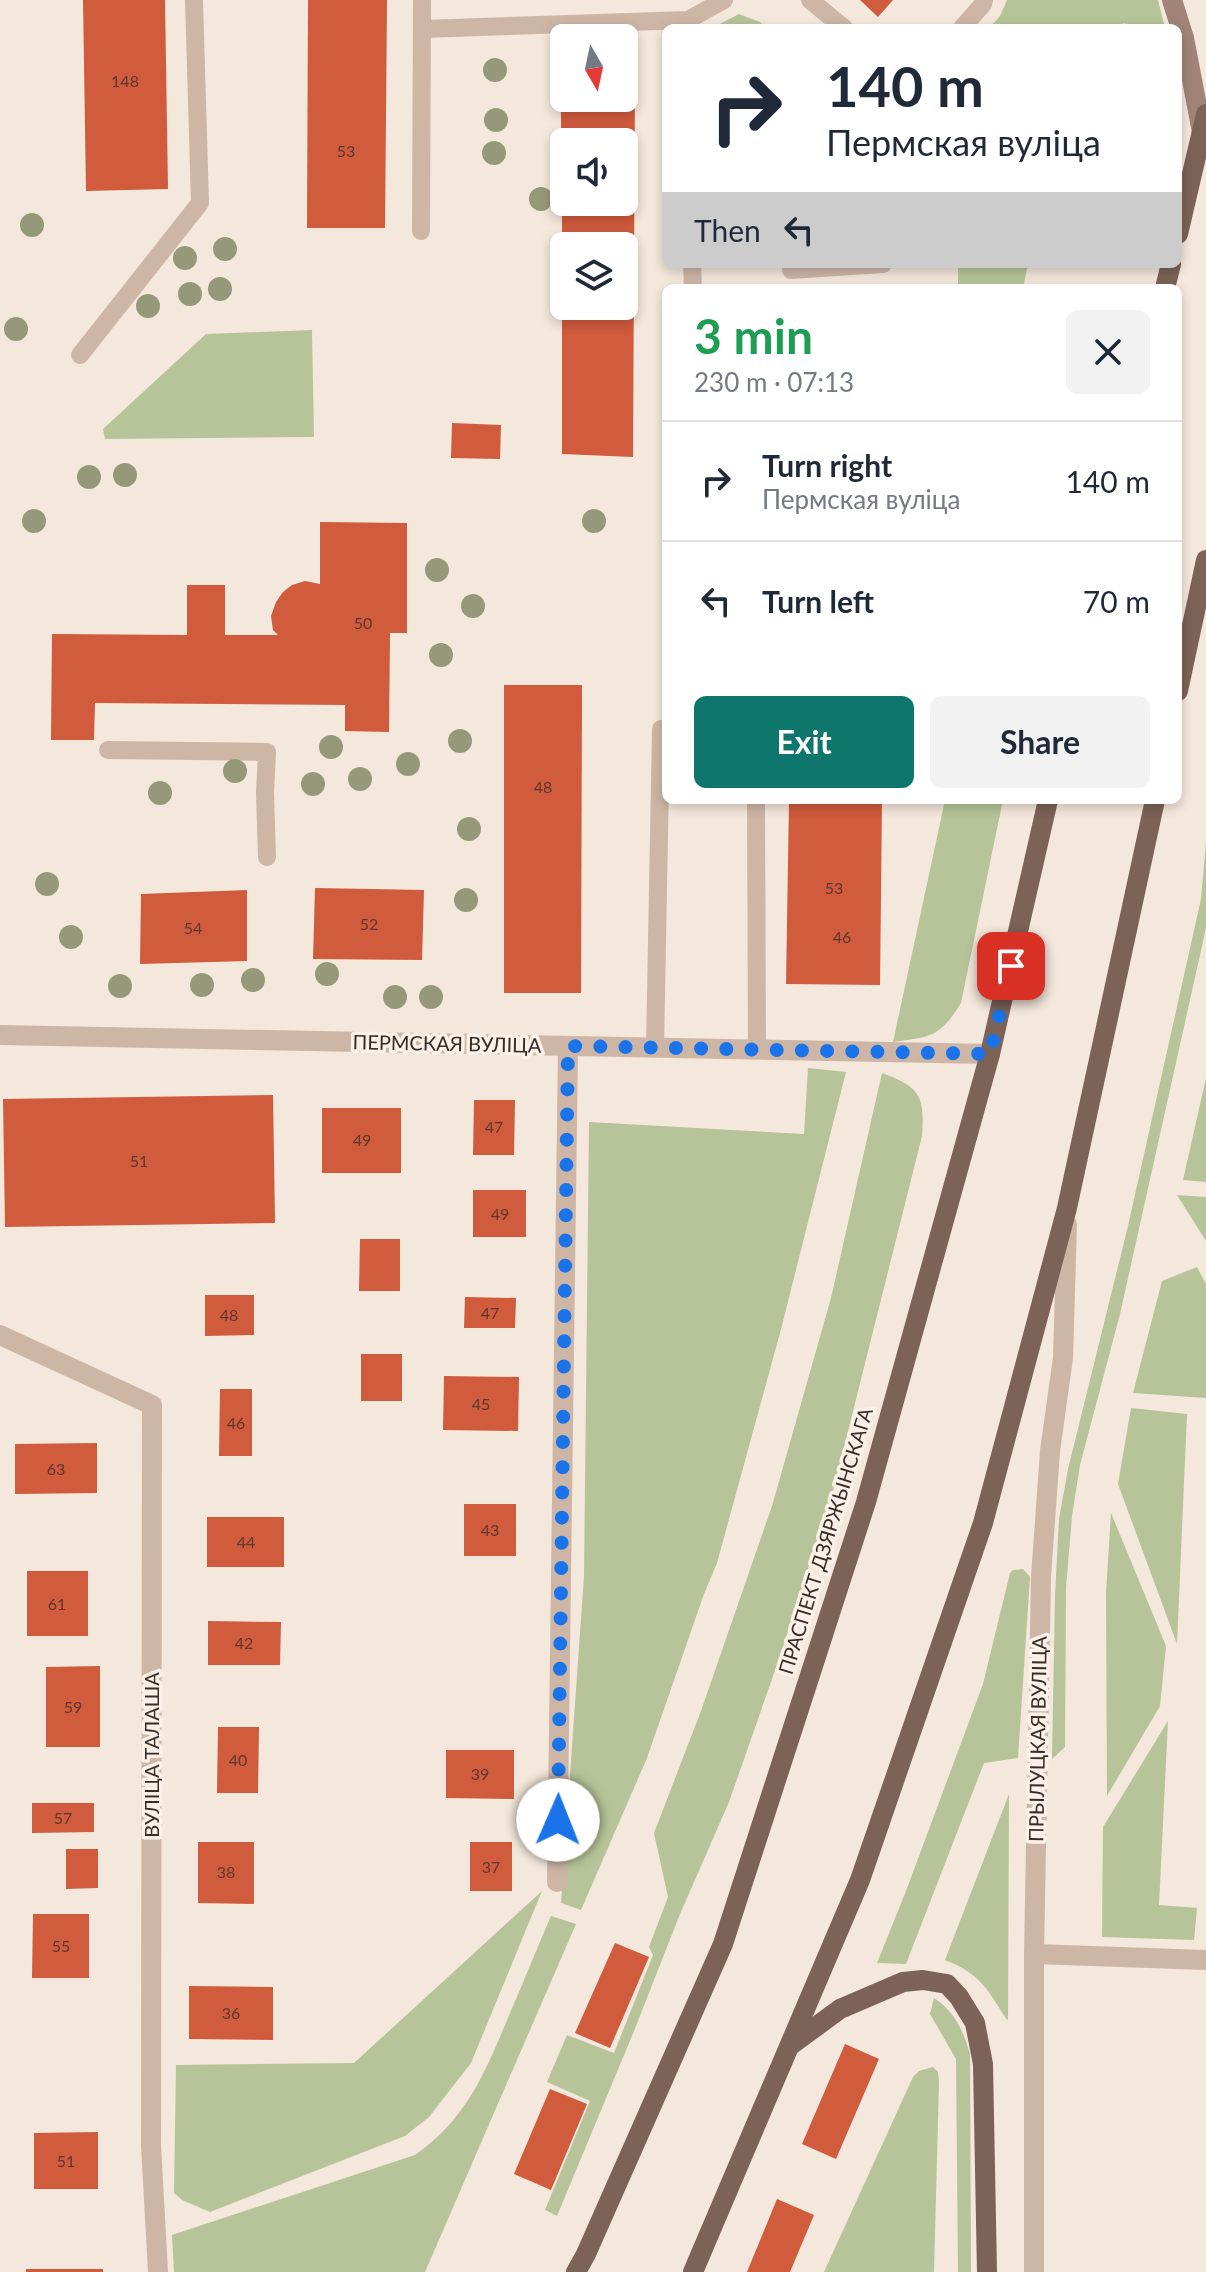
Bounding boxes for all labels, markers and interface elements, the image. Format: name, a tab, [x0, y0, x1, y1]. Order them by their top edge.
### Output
north arrow	[550, 24, 638, 112]
map controls	[550, 24, 638, 320]
text: 140 m	[826, 52, 984, 119]
icon: right	[694, 56, 798, 160]
house number: 148	[111, 71, 139, 90]
text: Пермская вуліца	[826, 120, 1101, 164]
button: sound	[550, 128, 638, 216]
house number: 53	[337, 141, 355, 160]
icon: left	[777, 208, 821, 252]
text: Then	[694, 212, 761, 248]
button: layers	[550, 232, 638, 320]
text: 3 min	[694, 307, 813, 364]
button: close	[1066, 310, 1150, 394]
text: 230 m · 07:13	[694, 366, 854, 398]
text: Turn right	[762, 447, 892, 483]
icon: right	[694, 459, 738, 503]
text: 140 m	[1065, 463, 1150, 499]
text: Пермская вуліца	[762, 483, 960, 515]
icon: left	[694, 579, 738, 623]
text: Turn left	[762, 583, 874, 619]
text: 70 m	[1083, 583, 1150, 619]
house number: 50	[354, 613, 372, 632]
button: Exit	[694, 696, 914, 788]
button: Share	[930, 696, 1150, 788]
house number: 48	[534, 777, 552, 796]
house number: 53	[825, 878, 843, 897]
house number: 52	[360, 914, 378, 933]
house number: 54	[184, 918, 202, 937]
house number: 46	[833, 927, 851, 946]
pin	[977, 932, 1045, 1000]
icon: arrive	[989, 944, 1033, 988]
street label: ПЕРМСКАЯ ВУЛІЦА	[352, 1029, 542, 1057]
house number: 47	[485, 1117, 503, 1136]
house number: 49	[353, 1130, 371, 1149]
house number: 51	[130, 1151, 148, 1170]
house number: 49	[491, 1204, 509, 1223]
house number: 47	[481, 1303, 499, 1322]
house number: 48	[220, 1305, 238, 1324]
house number: 45	[472, 1394, 490, 1413]
street label: ПРАСПЕКТ ДЗЯРЖЫНСКАГА	[773, 1404, 877, 1677]
house number: 46	[227, 1413, 245, 1432]
house number: 63	[47, 1459, 65, 1478]
house number: 43	[481, 1520, 499, 1539]
house number: 44	[237, 1532, 255, 1551]
house number: 61	[48, 1594, 66, 1613]
house number: 42	[235, 1633, 253, 1652]
street label: ПРЫЛУЦКАЯ ВУЛІЦА	[1023, 1635, 1051, 1842]
street label: ВУЛІЦА ТАЛАША	[139, 1672, 163, 1838]
house number: 59	[64, 1697, 82, 1716]
house number: 40	[229, 1750, 247, 1769]
house number: 39	[471, 1764, 489, 1783]
position arrow	[516, 1778, 600, 1862]
house number: 57	[54, 1808, 72, 1827]
house number: 37	[482, 1857, 500, 1876]
house number: 38	[217, 1862, 235, 1881]
house number: 55	[52, 1936, 70, 1955]
house number: 36	[222, 2003, 240, 2022]
house number: 51	[57, 2151, 75, 2170]

